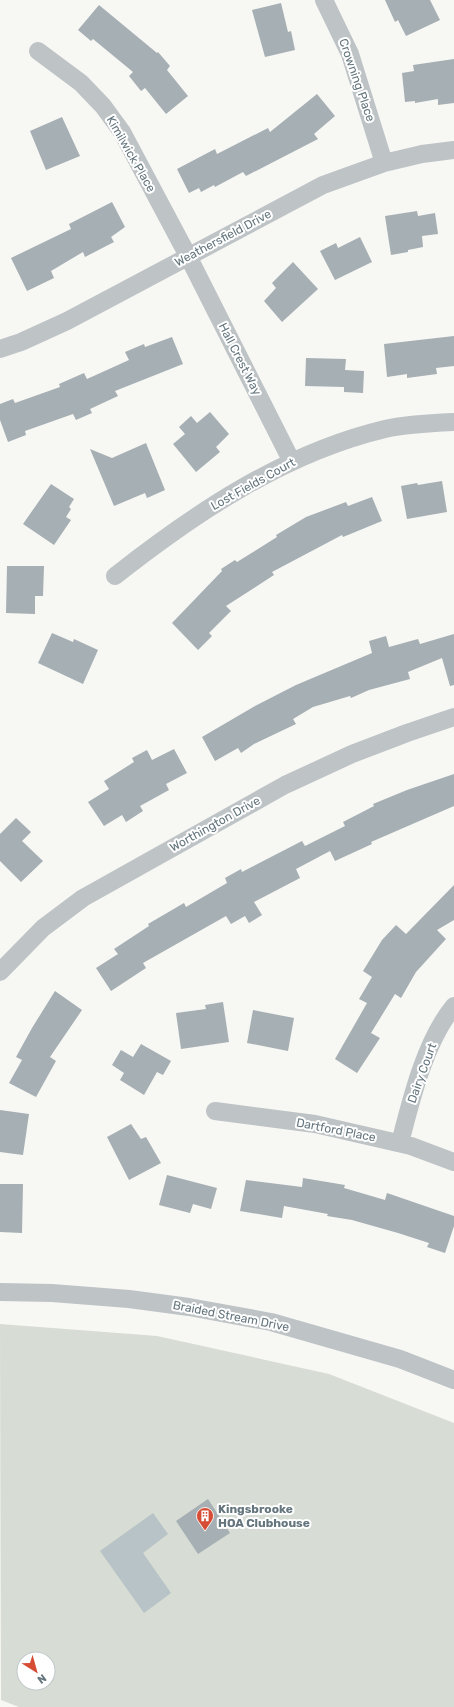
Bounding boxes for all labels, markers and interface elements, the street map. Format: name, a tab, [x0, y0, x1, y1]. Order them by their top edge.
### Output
street label: Crowning Place	[336, 37, 378, 124]
street label: Kimilwick Place	[104, 114, 159, 195]
street label: Weathersfield Drive	[172, 207, 274, 269]
street label: Hall Crest Way	[216, 321, 264, 398]
street label: Lost Fields Court	[208, 455, 298, 513]
street label: Worthington Drive	[168, 793, 263, 855]
street label: Dairy Court	[405, 1041, 439, 1105]
street label: Dartford Place	[295, 1115, 377, 1145]
street label: Braided Stream Drive	[172, 1298, 291, 1334]
place label: Kingsbrooke HOA Clubhouse	[218, 1502, 310, 1530]
building icon: Kingsbrooke HOA Clubhouse	[195, 1506, 215, 1531]
north arrow	[16, 1651, 56, 1691]
text: N	[35, 1671, 49, 1686]

